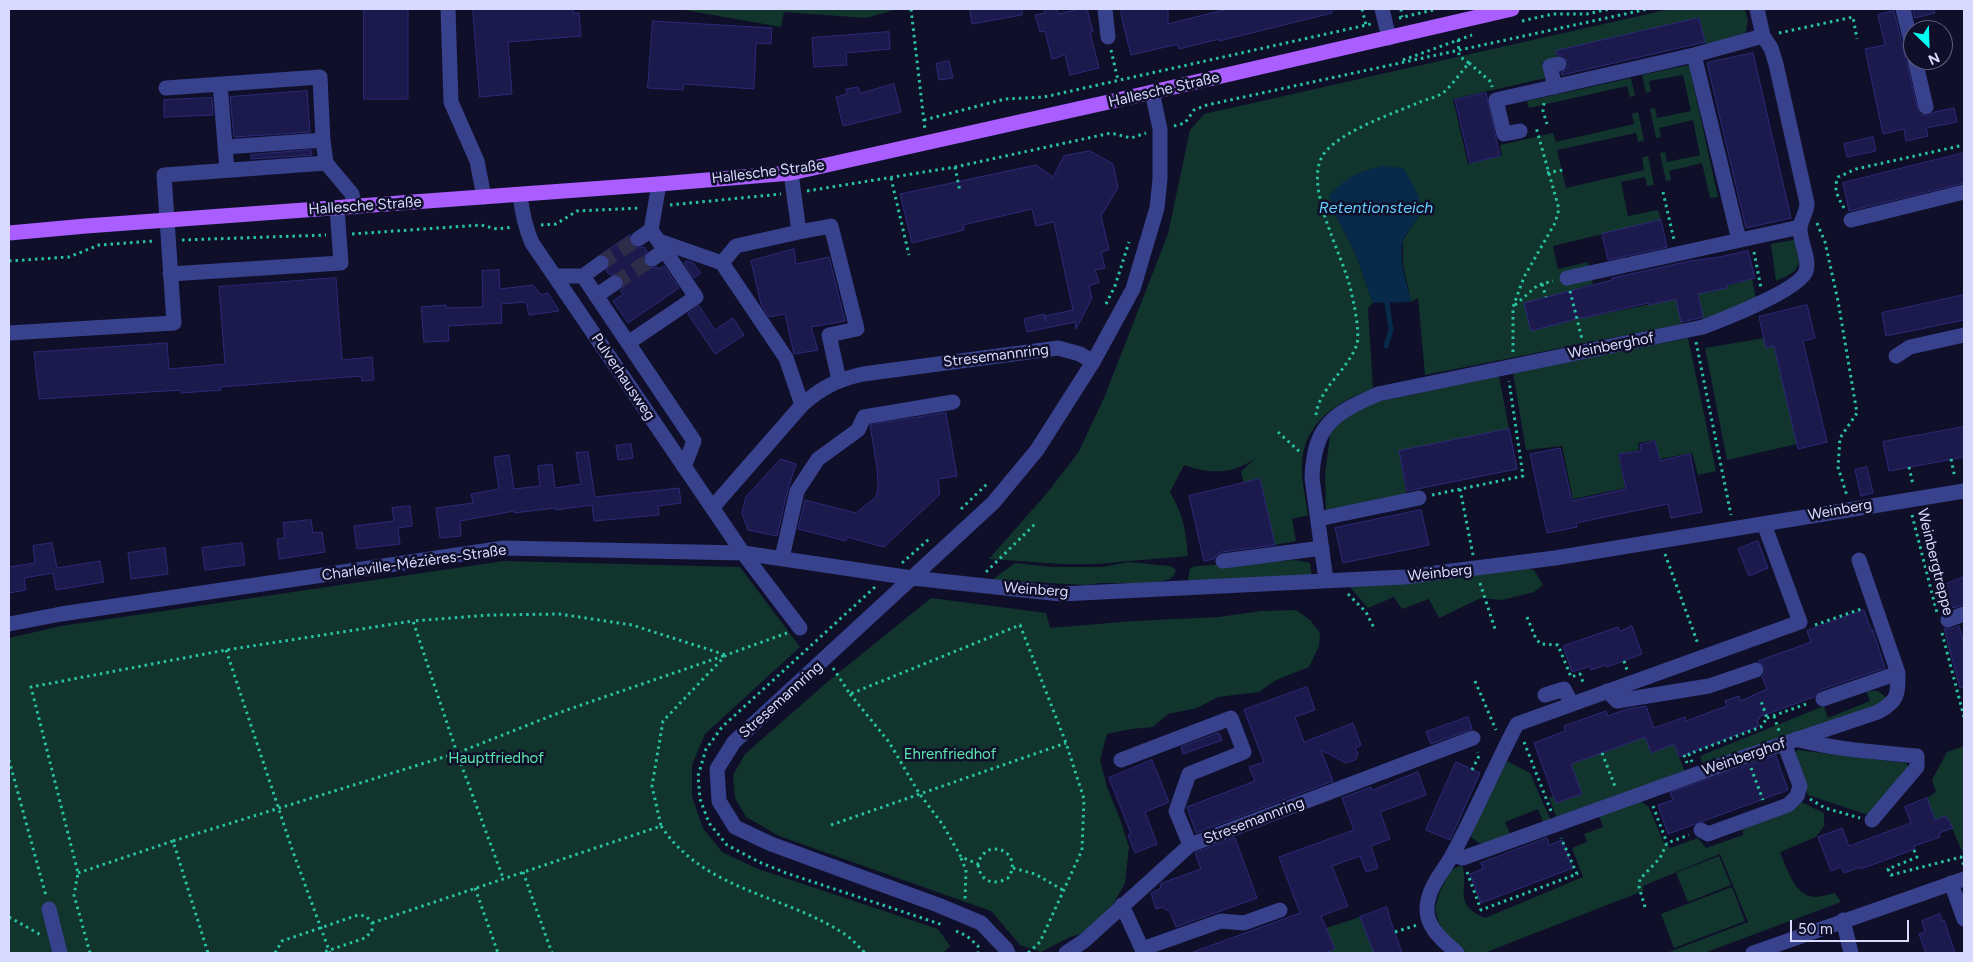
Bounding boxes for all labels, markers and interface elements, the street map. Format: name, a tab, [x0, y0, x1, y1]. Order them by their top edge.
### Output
north arrow	[1903, 20, 1953, 70]
text: N	[1926, 48, 1942, 68]
street label: Hallesche Straße	[1107, 68, 1221, 112]
street label: Hallesche Straße	[711, 156, 825, 188]
street label: Hallesche Straße	[308, 193, 422, 219]
water label: Retentionsteich	[1319, 198, 1433, 218]
street label: Weinberghof	[1566, 329, 1656, 363]
street label: Pulverhausweg	[587, 330, 659, 424]
street label: Stresemannring	[942, 341, 1050, 371]
street label: Weinberg	[1807, 496, 1873, 524]
street label: Weinbergtreppe	[1913, 507, 1957, 617]
street label: Charleville-Mézières-Straße	[321, 541, 507, 585]
street label: Weinberg	[1407, 561, 1473, 585]
street label: Weinberg	[1003, 579, 1069, 601]
street label: Stresemannring	[736, 658, 826, 742]
street label: Weinberghof	[1700, 734, 1788, 780]
park label: Ehrenfriedhof	[904, 746, 996, 764]
park label: Hauptfriedhof	[448, 750, 544, 768]
street label: Stresemannring	[1201, 794, 1307, 848]
scale bar	[1793, 910, 1912, 942]
text: 50 m	[1798, 920, 1833, 938]

